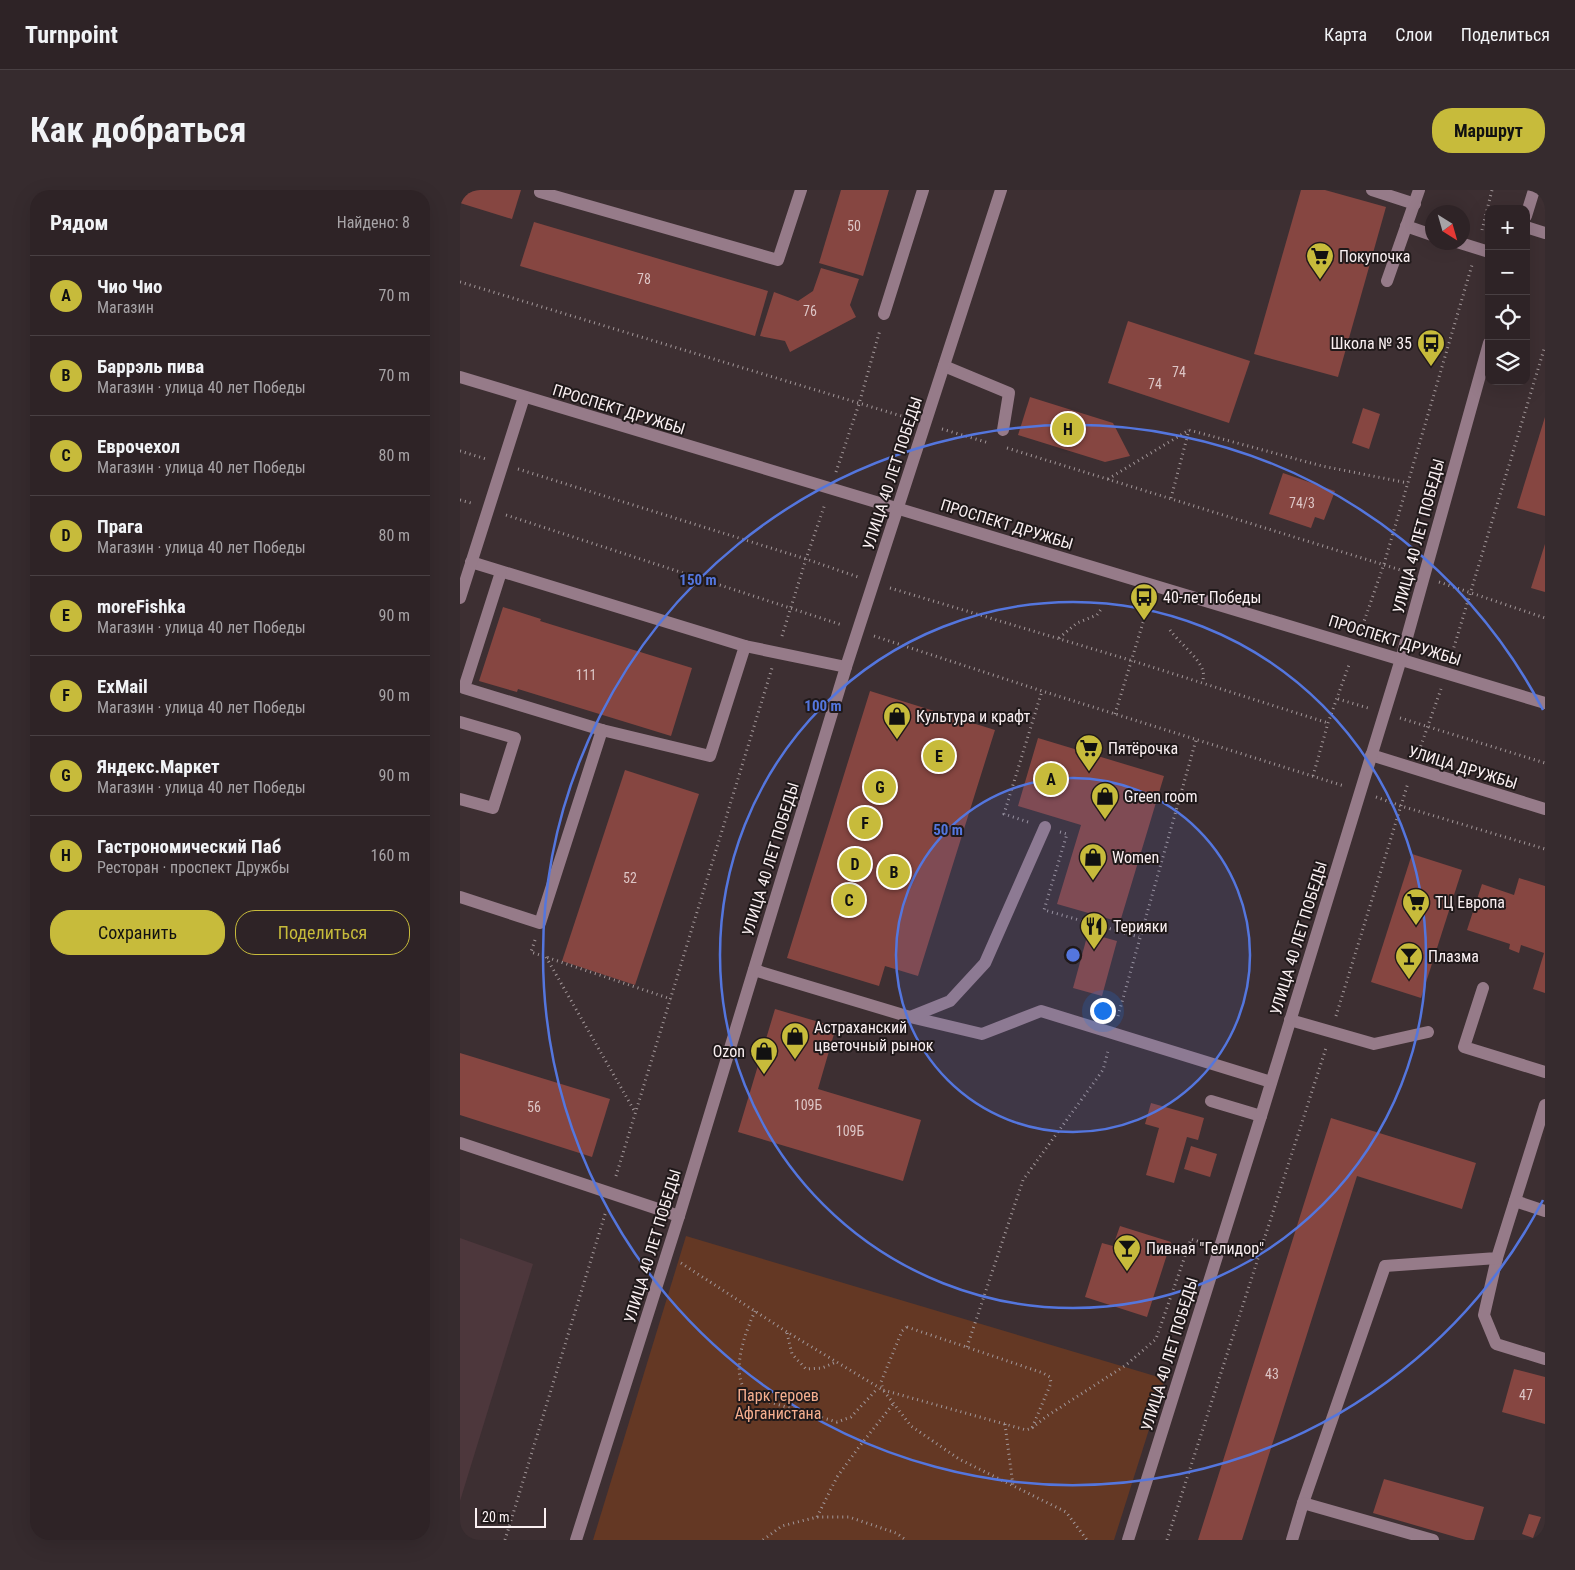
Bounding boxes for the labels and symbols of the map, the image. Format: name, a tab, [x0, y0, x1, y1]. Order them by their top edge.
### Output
north arrow	[1425, 205, 1470, 250]
house number: 50	[847, 218, 861, 234]
supermarket icon: Покупочка	[1305, 241, 1335, 280]
place label: Покупочка	[1339, 247, 1411, 266]
house number: 78	[637, 271, 651, 287]
house number: 76	[803, 303, 817, 319]
bus stop icon: Школа № 35	[1416, 328, 1446, 367]
place label: Школа № 35	[1330, 334, 1412, 353]
house number: 74	[1172, 364, 1186, 380]
house number: 74	[1148, 376, 1162, 392]
street label: ПРОСПЕКТ ДРУЖБЫ	[550, 380, 688, 439]
street label: УЛИЦА 40 ЛЕТ ПОБЕДЫ	[859, 394, 926, 552]
pin: H	[1052, 410, 1084, 448]
street label: УЛИЦА 40 ЛЕТ ПОБЕДЫ	[1389, 457, 1448, 616]
street label: ПРОСПЕКТ ДРУЖБЫ	[938, 495, 1076, 554]
house number: 74/3	[1289, 495, 1315, 511]
text: 150 m	[679, 571, 717, 589]
bus stop icon: 40-лет Победы	[1129, 582, 1159, 621]
place label: 40-лет Победы	[1163, 588, 1262, 607]
street label: ПРОСПЕКТ ДРУЖБЫ	[1326, 611, 1464, 670]
house number: 111	[576, 667, 596, 683]
text: 100 m	[804, 697, 842, 715]
shop icon: Культура и крафт	[882, 701, 912, 740]
place label: Культура и крафт	[916, 707, 1031, 726]
supermarket icon: Пятёрочка	[1074, 733, 1104, 772]
pin: E	[923, 737, 955, 775]
place label: Пятёрочка	[1108, 739, 1178, 758]
street label: УЛИЦА ДРУЖБЫ	[1406, 742, 1520, 793]
pin: A	[1035, 760, 1067, 798]
pin: G	[864, 768, 896, 806]
street label: УЛИЦА 40 ЛЕТ ПОБЕДЫ	[738, 780, 803, 938]
shop icon: Green room	[1090, 781, 1120, 820]
place label: Green room	[1124, 787, 1197, 806]
pin: F	[849, 804, 881, 842]
text: 50 m	[933, 821, 963, 839]
shop icon: Women	[1078, 842, 1108, 881]
pin: D	[839, 845, 871, 883]
place label: Women	[1112, 848, 1159, 867]
pin: B	[878, 853, 910, 891]
street label: УЛИЦА 40 ЛЕТ ПОБЕДЫ	[1266, 859, 1331, 1017]
house number: 52	[623, 870, 637, 886]
pin: C	[833, 881, 865, 919]
supermarket icon: ТЦ Европа	[1401, 887, 1431, 926]
place label: ТЦ Европа	[1435, 893, 1505, 912]
restaurant icon: Терияки	[1079, 911, 1109, 950]
place label: Терияки	[1113, 917, 1168, 936]
bar icon: Плазма	[1394, 941, 1424, 980]
centre of rings	[1064, 946, 1082, 964]
place label: Плазма	[1428, 947, 1479, 966]
your location	[1090, 998, 1116, 1024]
place label: Астраханский цветочный рынок	[814, 1018, 934, 1055]
shop icon: Астраханский цветочный рынок	[780, 1021, 810, 1060]
shop icon: Ozon	[749, 1036, 779, 1075]
place label: Ozon	[713, 1042, 745, 1061]
house number: 109Б	[794, 1097, 823, 1113]
house number: 56	[527, 1099, 541, 1115]
house number: 109Б	[836, 1123, 865, 1139]
street label: УЛИЦА 40 ЛЕТ ПОБЕДЫ	[620, 1167, 685, 1325]
bar icon: Пивная "Гелидор"	[1112, 1233, 1142, 1272]
place label: Пивная "Гелидор"	[1146, 1239, 1264, 1258]
street label: УЛИЦА 40 ЛЕТ ПОБЕДЫ	[1137, 1275, 1202, 1433]
house number: 43	[1265, 1366, 1279, 1382]
park label: Парк героев Афганистана	[735, 1386, 821, 1423]
house number: 47	[1519, 1387, 1533, 1403]
scale bar	[475, 1505, 546, 1528]

